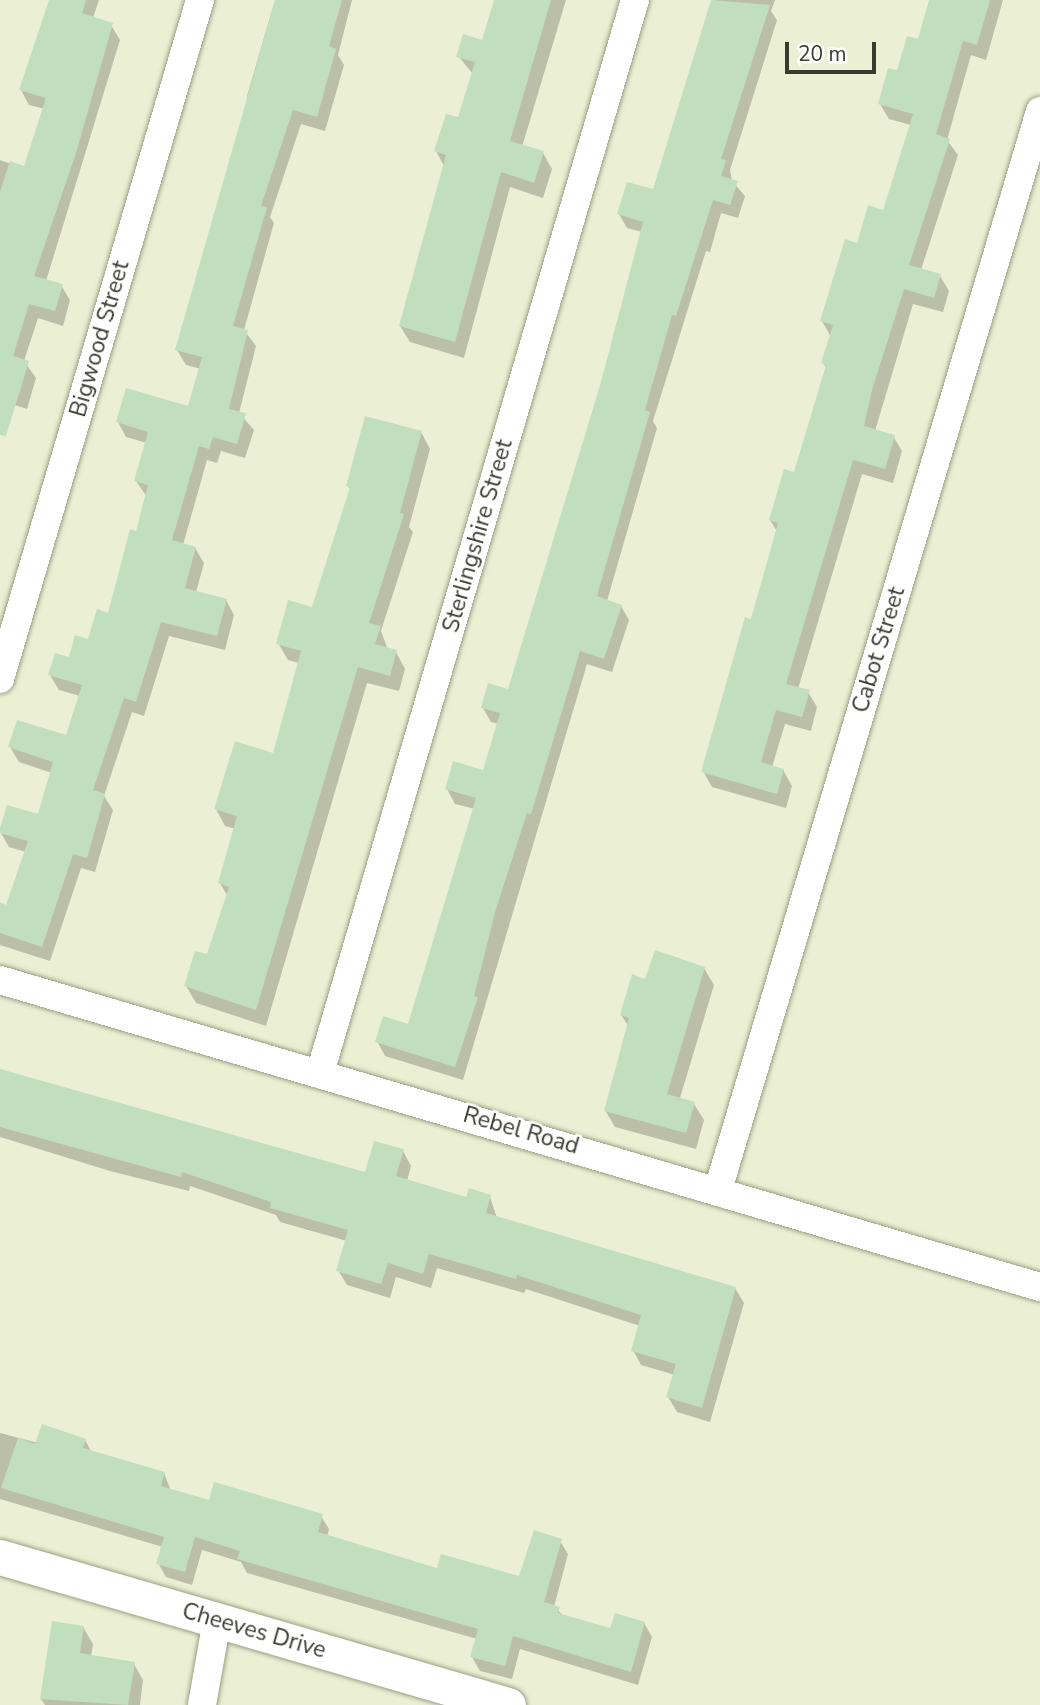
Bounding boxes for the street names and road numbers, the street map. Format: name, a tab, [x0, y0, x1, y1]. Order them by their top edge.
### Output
street label: Bigwood Street	[65, 258, 135, 420]
street label: Sterlingshire Street	[437, 436, 519, 636]
street label: Cabot Street	[847, 584, 911, 716]
street label: Rebel Road	[460, 1101, 582, 1161]
street label: Cheeves Drive	[179, 1597, 329, 1665]

